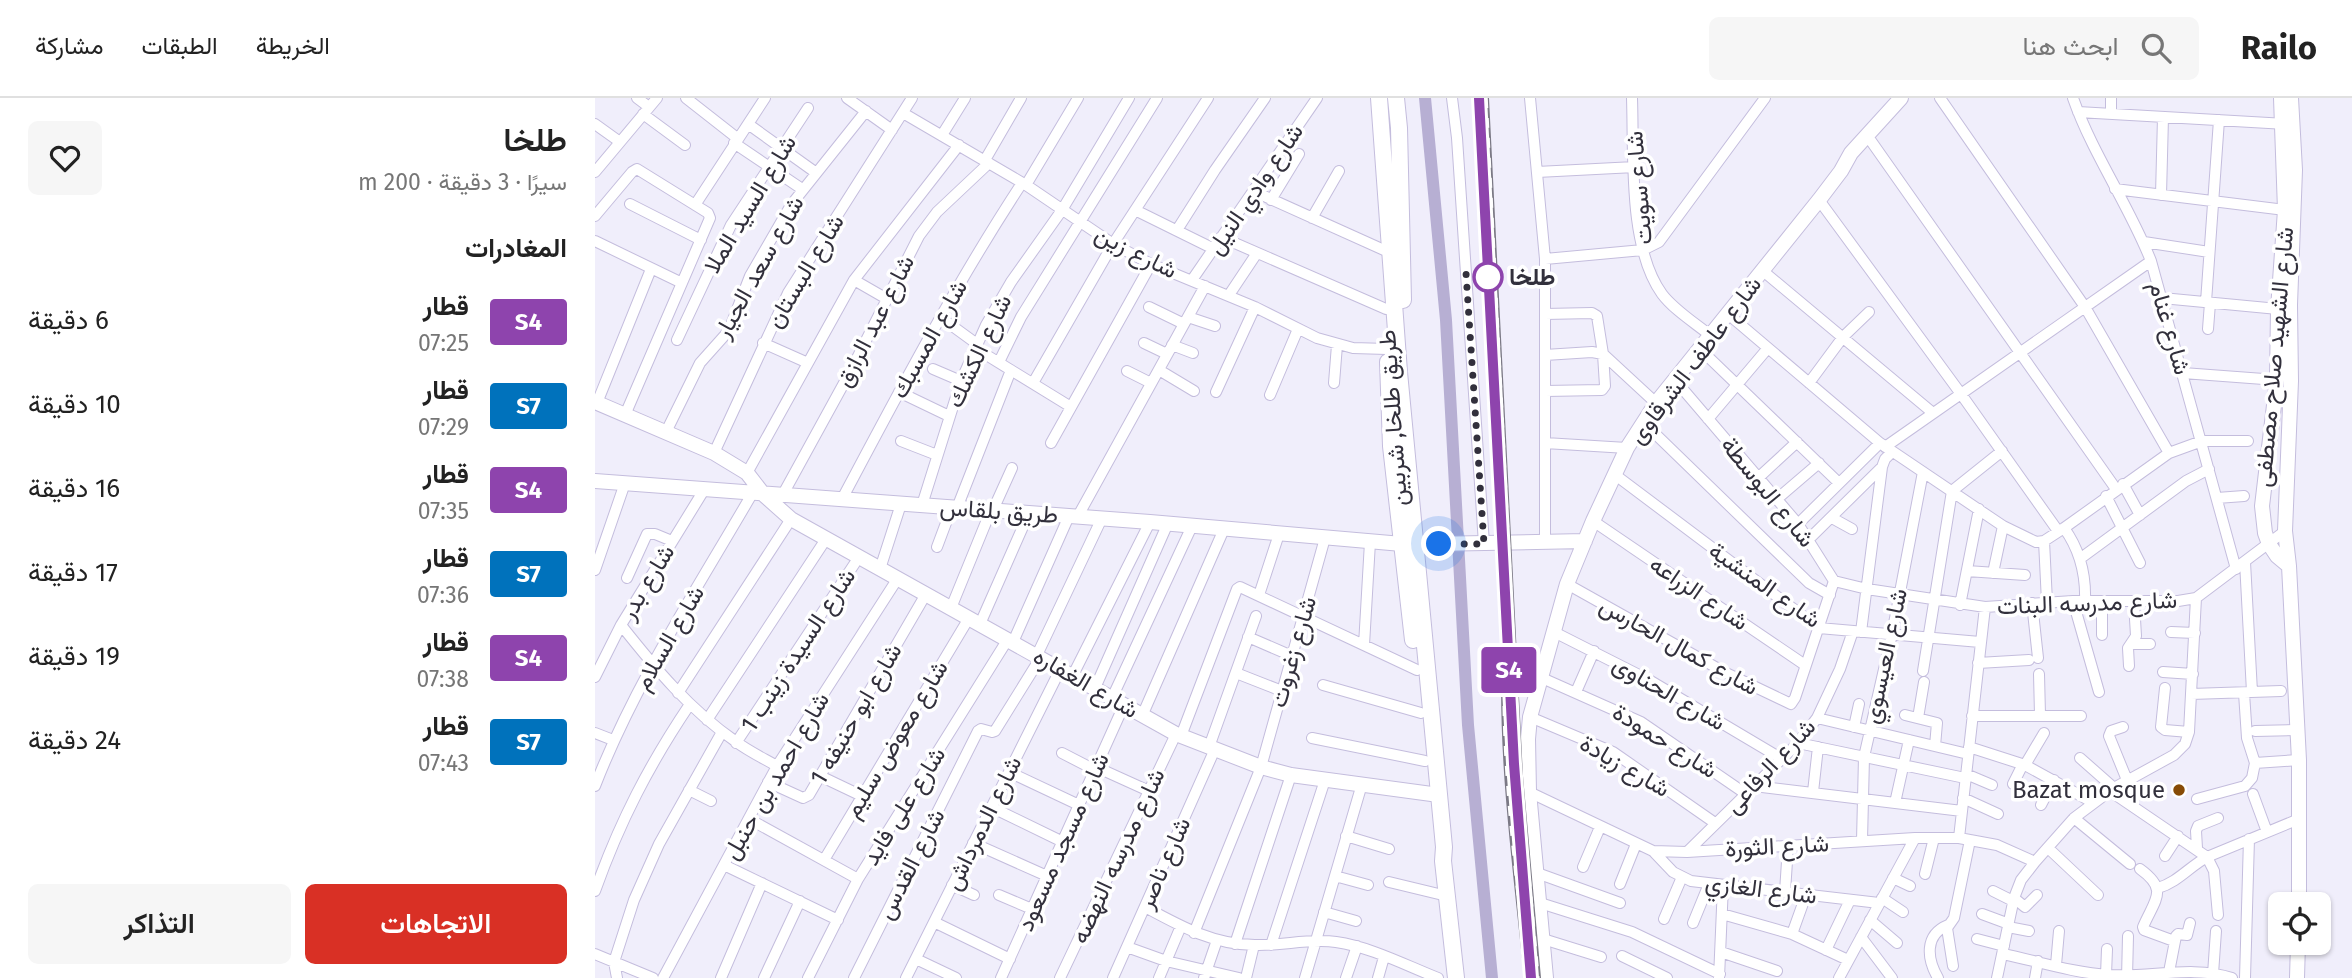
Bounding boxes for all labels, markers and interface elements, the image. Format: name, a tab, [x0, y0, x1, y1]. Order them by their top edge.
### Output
search box	[1709, 17, 2199, 80]
text: Railo	[2241, 28, 2317, 68]
icon: search	[2137, 29, 2175, 67]
text: ابحث هنا	[2023, 31, 2119, 62]
text: مشاركة	[35, 32, 103, 60]
text: الطبقات	[141, 32, 218, 60]
text: الخريطة	[256, 32, 330, 60]
street label: شارع وادي النيل	[1201, 118, 1313, 263]
text: طلخا	[503, 120, 567, 160]
button: heart	[28, 121, 102, 195]
street label: شارع السيد الملا	[698, 130, 804, 279]
street label: شارع سويت	[1620, 130, 1660, 246]
text: سيرًا · 3 دقيقة · 200 m	[358, 168, 567, 196]
street label: شارع سعد الجيار	[708, 191, 811, 345]
street label: شارع البستان	[760, 209, 852, 334]
street label: شارع زين	[1089, 219, 1182, 286]
street label: شارع الشهيد صلاح مصطفى	[2249, 226, 2301, 489]
text: المغادرات	[465, 233, 567, 264]
street label: شارع عبد الرازق	[830, 250, 922, 393]
marker: طلخا	[1473, 262, 1503, 292]
place label: طلخا	[1509, 263, 1555, 291]
street label: شارع عاطف الشرقاوى	[1623, 271, 1769, 451]
street label: شارع المسبك	[885, 275, 975, 404]
street label: شارع غنام	[2141, 278, 2197, 378]
street label: شارع الكشك	[941, 290, 1019, 413]
text: قطار	[423, 291, 469, 322]
text: 6 دقيقة	[28, 305, 109, 336]
text: S4	[515, 308, 542, 336]
text: 07:25	[418, 329, 469, 357]
street label: طريق طلخا, شربين	[1373, 329, 1414, 507]
text: قطار	[423, 375, 469, 406]
text: 10 دقيقة	[28, 389, 121, 420]
text: S7	[516, 392, 541, 420]
text: 07:29	[418, 413, 469, 441]
street label: شارع البوسطة	[1713, 431, 1821, 554]
text: قطار	[423, 459, 469, 490]
text: 16 دقيقة	[28, 473, 120, 504]
text: S4	[515, 476, 542, 504]
street label: طريق بلقاس	[939, 493, 1059, 530]
text: 07:35	[418, 497, 469, 525]
your location	[1421, 526, 1456, 561]
street label: شارع المنشية	[1702, 536, 1826, 635]
street label: شارع بدر	[613, 539, 682, 627]
text: قطار	[423, 543, 469, 574]
street label: شارع الزراعه	[1643, 550, 1754, 638]
text: 17 دقيقة	[28, 557, 118, 588]
text: S7	[516, 560, 541, 588]
street label: شارع السيدة زينب 1	[735, 563, 863, 738]
text: 07:36	[417, 581, 469, 609]
street label: شارع السلام	[628, 581, 712, 696]
street label: شارع العيسوي	[1857, 586, 1918, 727]
street label: شارع مدرسه البنات	[1996, 586, 2178, 622]
street label: شارع كمال الحارس	[1594, 591, 1763, 703]
street label: شارع زغروت	[1264, 593, 1324, 711]
text: قطار	[423, 627, 469, 658]
street label: شارع ابو حنيفه 1	[804, 638, 909, 791]
text: 19 دقيقة	[28, 641, 120, 672]
street label: شارع الغفاره	[1028, 642, 1143, 726]
text: S4	[515, 644, 542, 672]
line badge: S4	[1478, 647, 1541, 693]
street label: شارع الحناوى	[1607, 650, 1730, 738]
street label: شارع معوض سليم	[838, 655, 956, 824]
text: S4	[1495, 656, 1523, 684]
text: 07:38	[417, 665, 469, 693]
street label: شارع احمد بن حنبل	[717, 687, 837, 866]
street label: شارع حمودة	[1607, 698, 1722, 786]
text: قطار	[423, 711, 469, 742]
street label: شارع الرفاعى	[1719, 713, 1823, 821]
text: 24 دقيقة	[28, 725, 121, 756]
text: S7	[516, 728, 541, 756]
street label: شارع زيادة	[1574, 729, 1675, 805]
street label: شارع على فايد	[857, 742, 953, 871]
text: 07:43	[418, 749, 469, 777]
street label: شارع مسجد مسعود	[1011, 749, 1117, 936]
street label: شارع الدمرداش	[939, 751, 1029, 895]
street label: شارع مدرسه النهضه	[1065, 764, 1173, 949]
place label: Bazat mosque	[2012, 776, 2165, 804]
marker: Bazat mosque	[2171, 782, 2187, 798]
street label: شارع القدس	[871, 804, 953, 925]
street label: شارع ناصر	[1131, 813, 1198, 915]
street label: شارع الثورة	[1724, 829, 1830, 865]
street label: شارع الغازي	[1703, 868, 1818, 915]
button: التذاكر	[28, 884, 291, 964]
button: الاتجاهات	[305, 884, 567, 964]
map controls	[2268, 892, 2331, 955]
button: locate	[2268, 892, 2331, 955]

